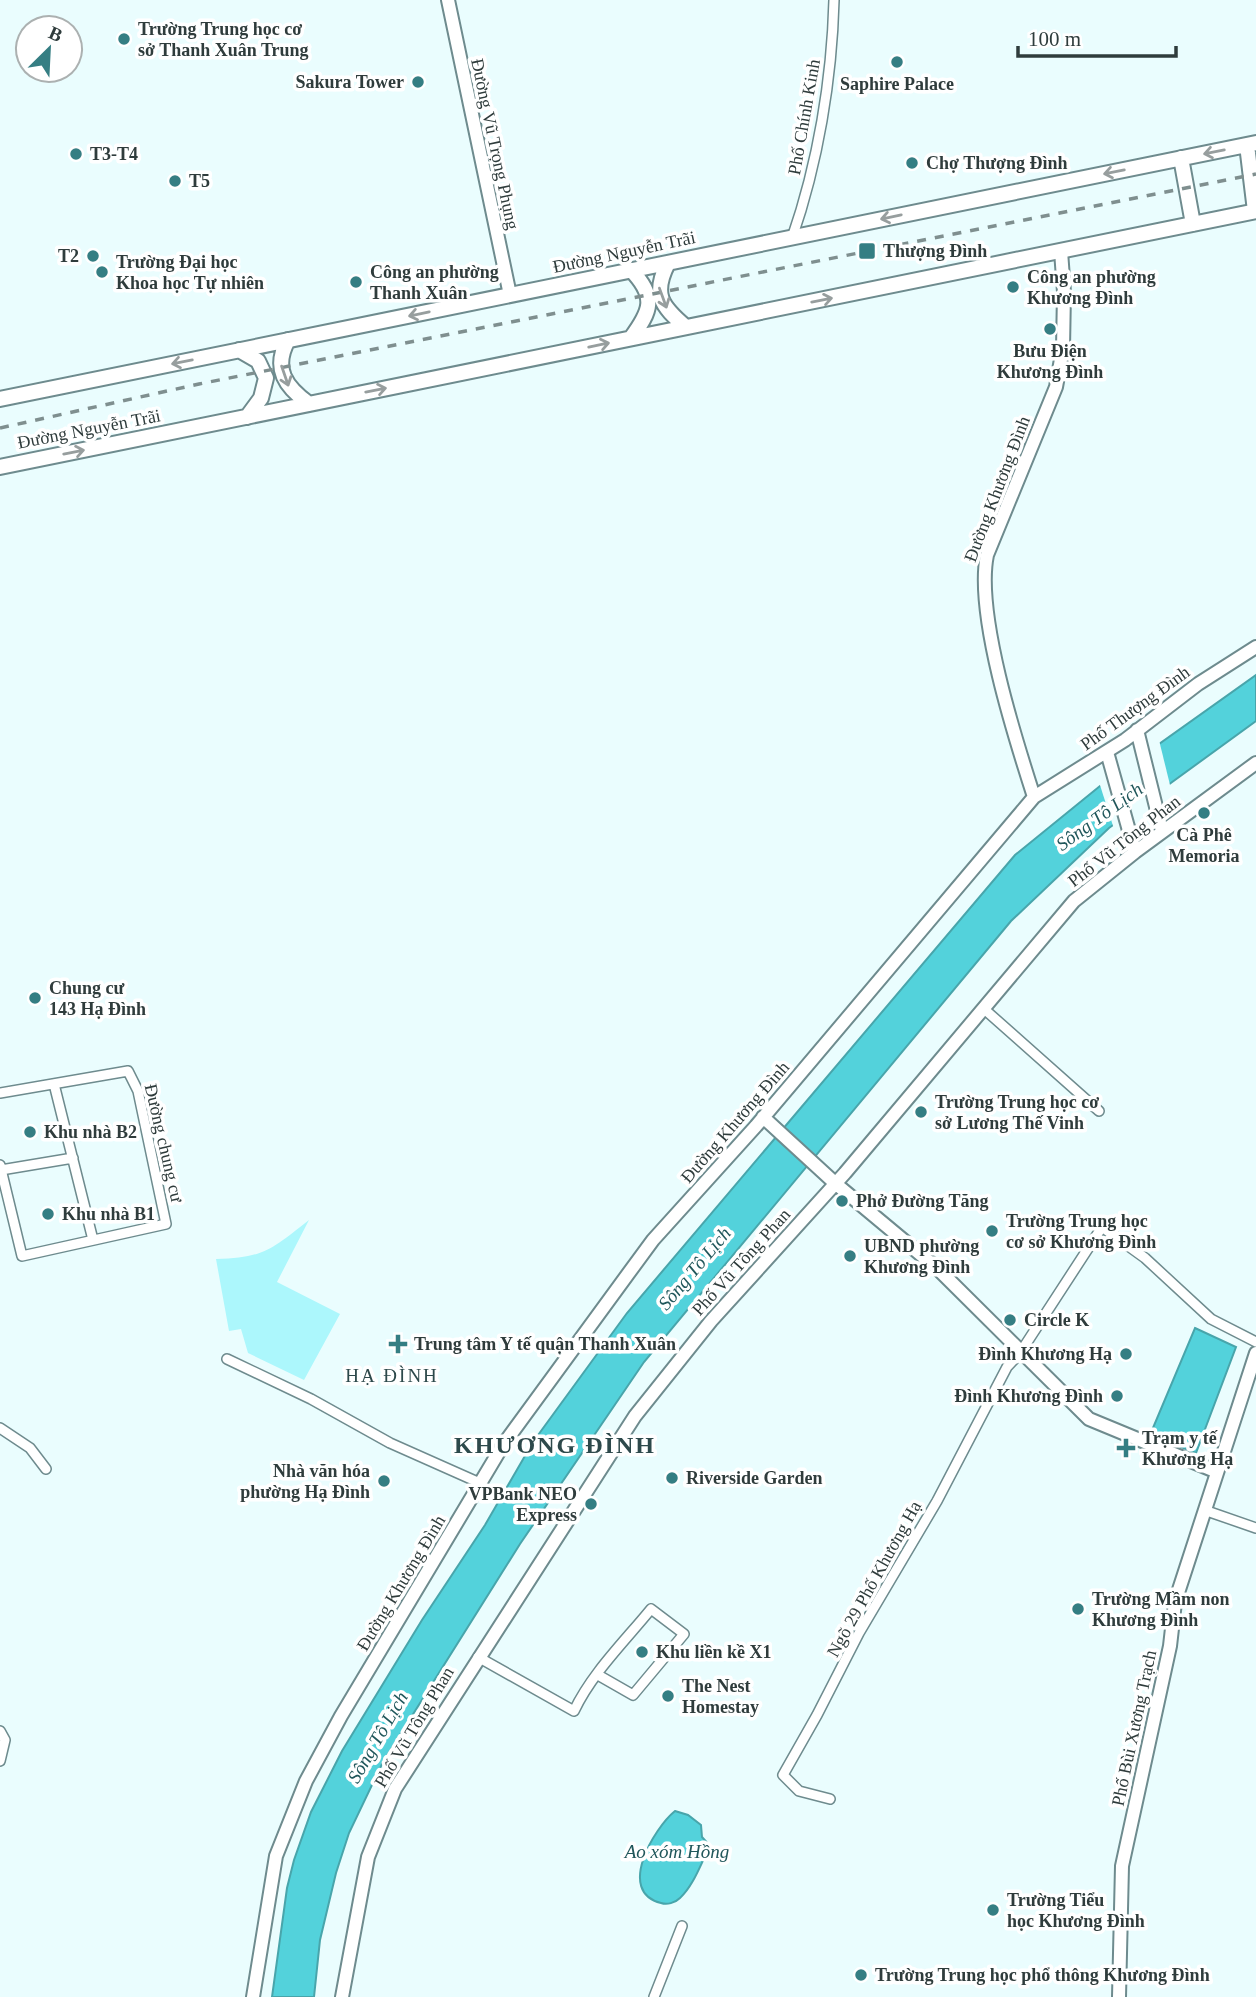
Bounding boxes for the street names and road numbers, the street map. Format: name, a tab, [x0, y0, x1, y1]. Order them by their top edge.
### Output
street label: Đường Vũ Trọng Phụng	[467, 57, 523, 231]
street label: Phố Chính Kinh	[784, 58, 824, 176]
street label: Đường Nguyễn Trãi	[551, 227, 697, 277]
street label: Đường Nguyễn Trãi	[16, 405, 162, 453]
street label: Đường Khương Đình	[960, 413, 1034, 565]
street label: Phố Thượng Đình	[1077, 662, 1193, 754]
street label: Phố Vũ Tông Phan	[1064, 791, 1184, 891]
street label: Đường Khương Đình	[677, 1057, 793, 1187]
street label: Đường chung cư	[141, 1082, 188, 1205]
street label: Phố Vũ Tông Phan	[688, 1204, 794, 1320]
street label: Ngõ 29 Phố Khương Hạ	[823, 1497, 925, 1661]
street label: Đường Khương Đình	[353, 1512, 449, 1654]
street label: Phố Bùi Xương Trạch	[1108, 1648, 1160, 1808]
street label: Phố Vũ Tông Phan	[370, 1663, 458, 1791]

